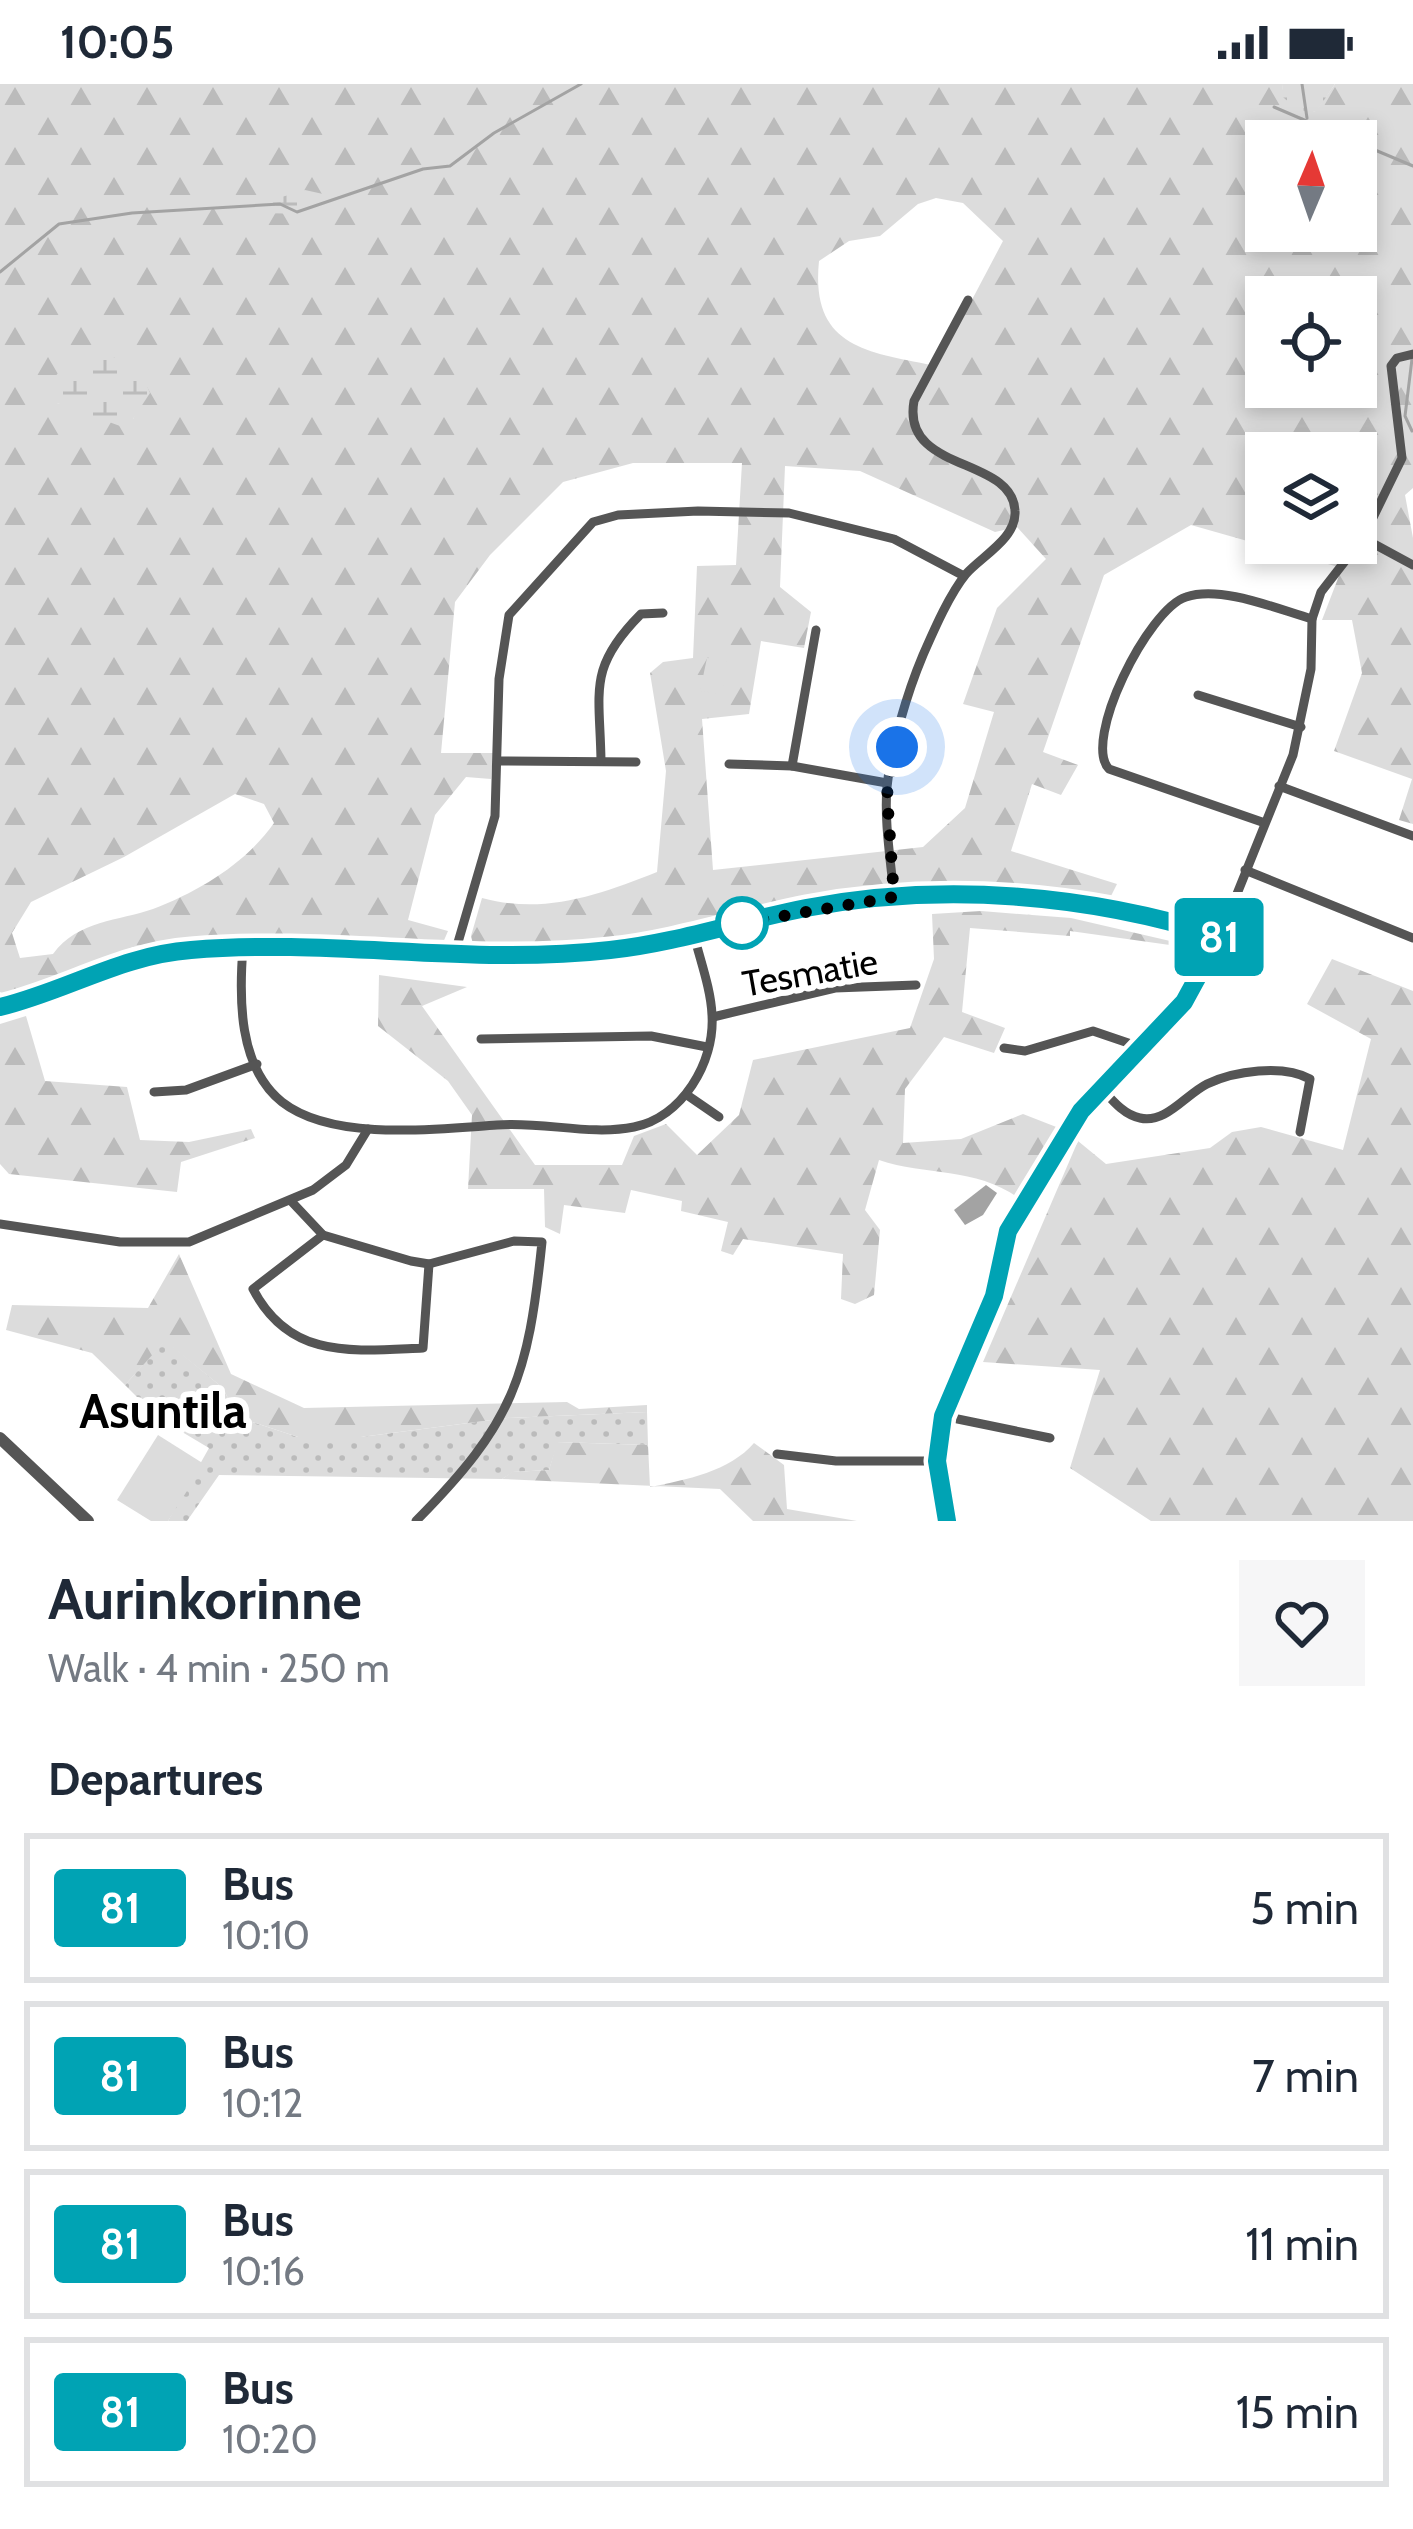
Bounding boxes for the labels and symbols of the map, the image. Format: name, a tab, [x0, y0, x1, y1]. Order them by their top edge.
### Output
north arrow	[1245, 120, 1377, 252]
your location	[867, 717, 927, 777]
unlabelled marker	[717, 898, 767, 948]
line badge: 81	[1165, 898, 1273, 976]
street label: Tesmatie	[739, 938, 881, 1006]
district label: Asuntila	[79, 1382, 247, 1440]

